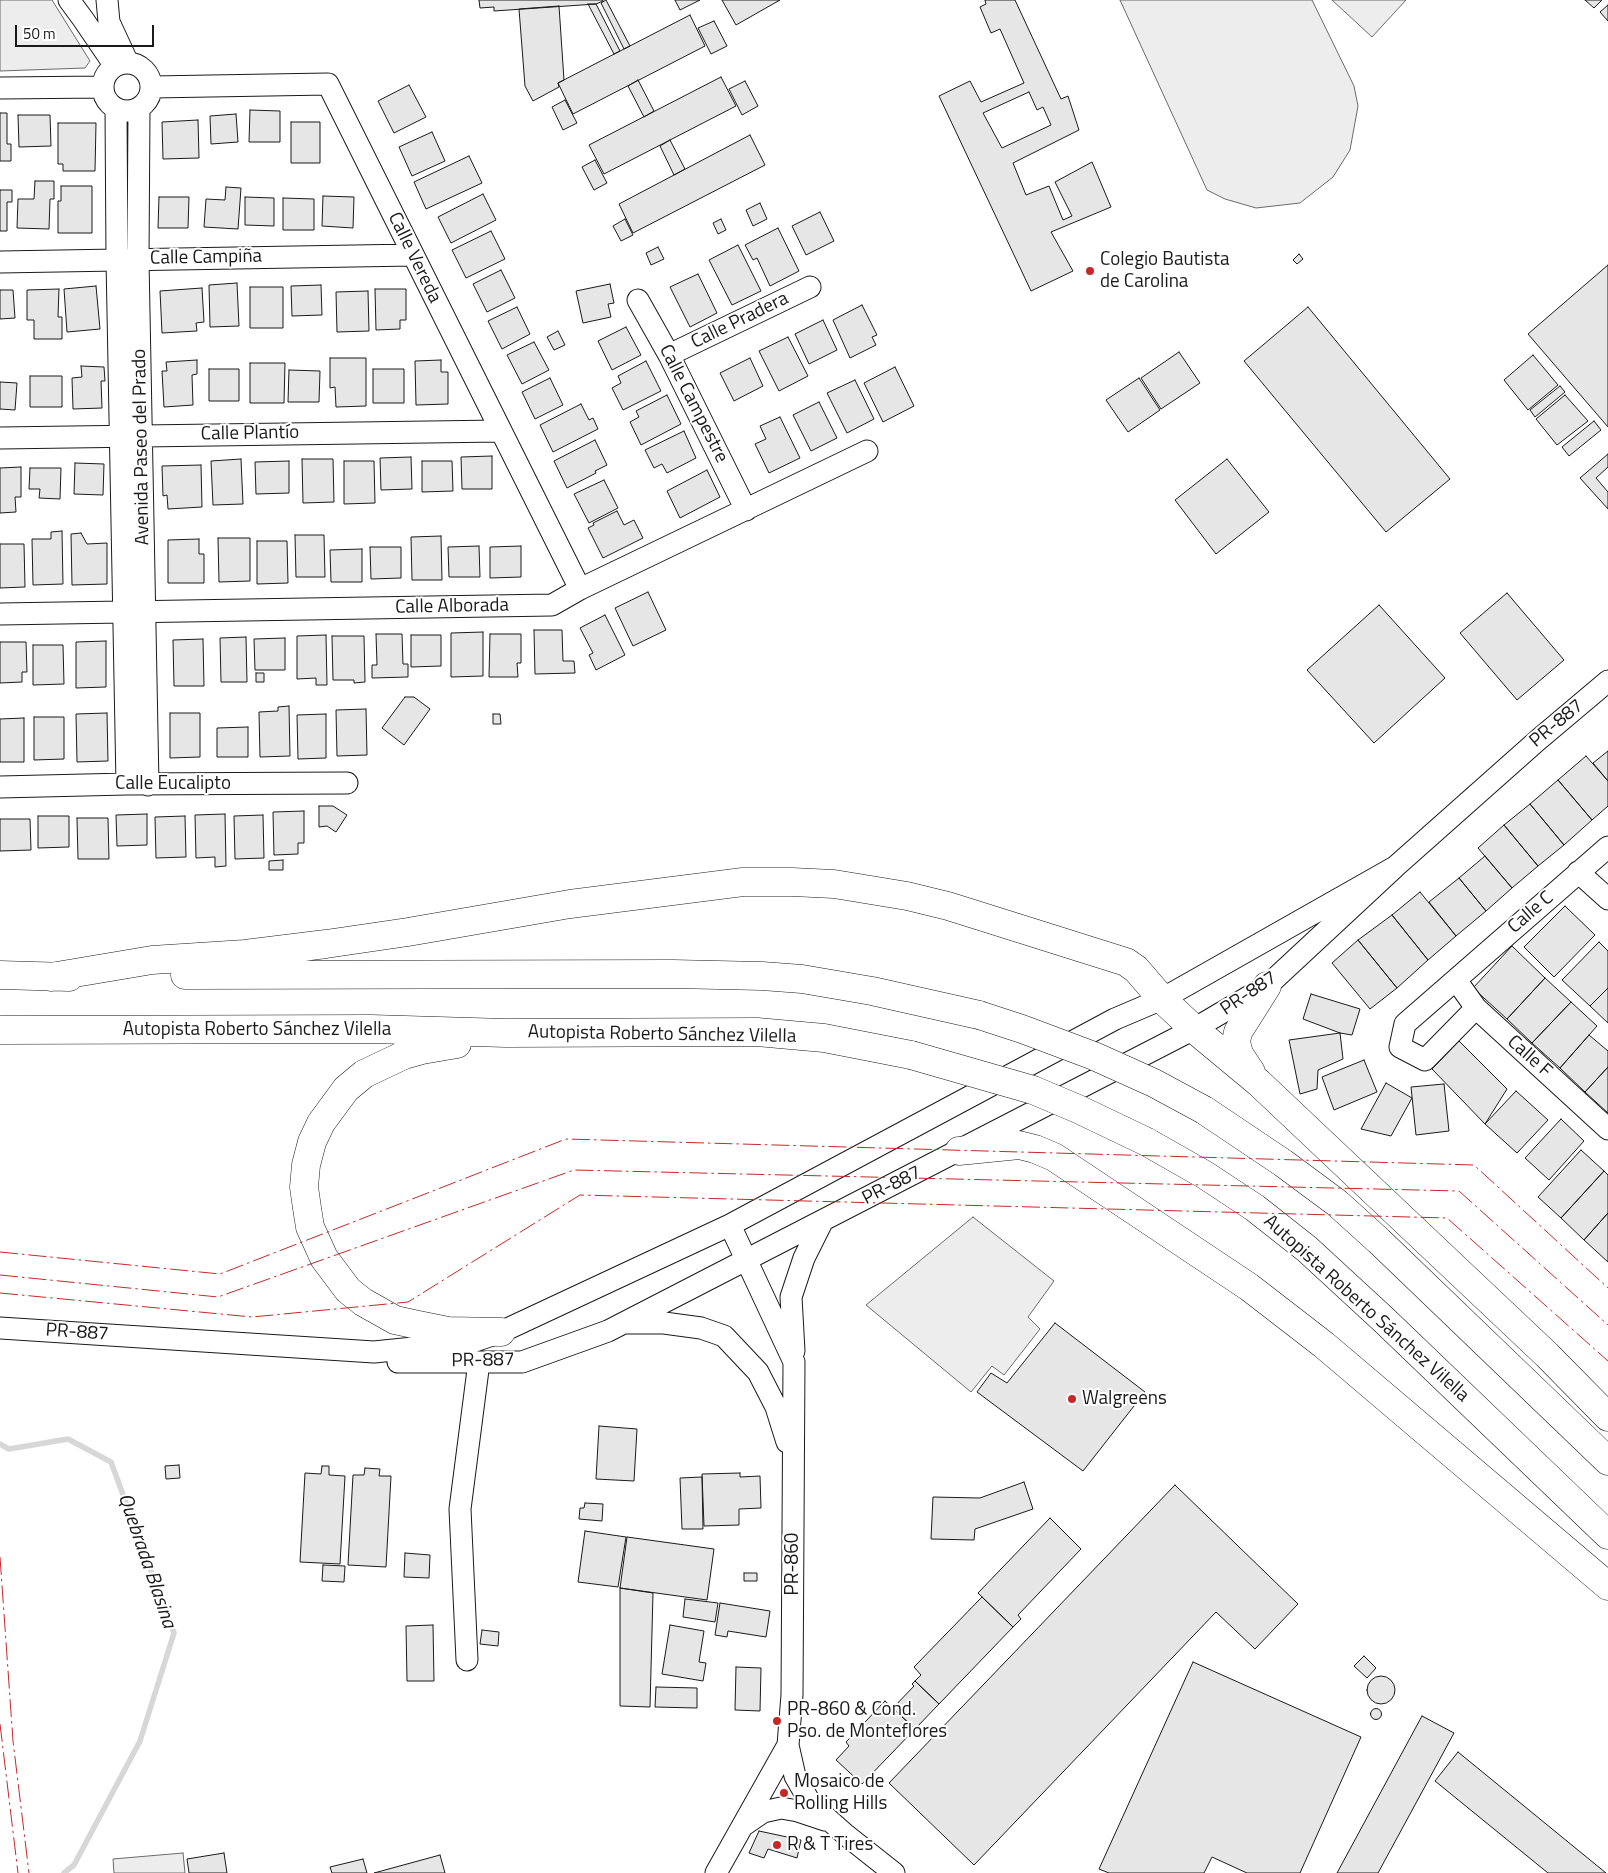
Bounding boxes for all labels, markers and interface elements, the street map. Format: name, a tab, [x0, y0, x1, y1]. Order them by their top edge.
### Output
scale bar	[18, 15, 156, 47]
text: 50 m	[23, 22, 56, 45]
street label: Calle Vereda	[382, 209, 446, 307]
street label: Calle Campiña	[150, 246, 262, 270]
place label: Colegio Bautista de Carolina	[1100, 249, 1229, 293]
marker: Colegio Bautista de Carolina	[1084, 265, 1096, 277]
street label: Calle Pradera	[688, 288, 792, 354]
street label: Calle Campestre	[654, 341, 732, 467]
street label: Avenida Paseo del Prado	[129, 348, 155, 546]
street label: Calle Plantío	[201, 422, 299, 446]
street label: Calle Alborada	[395, 595, 509, 619]
street label: PR-887	[1526, 695, 1588, 753]
street label: Calle Eucalipto	[115, 773, 231, 795]
street label: Calle C	[1504, 887, 1558, 939]
street label: PR-887	[1217, 967, 1281, 1021]
street label: Autopista Roberto Sánchez Vilella	[123, 1019, 391, 1041]
street label: Autopista Roberto Sánchez Vilella	[528, 1021, 796, 1049]
street label: Calle F	[1502, 1031, 1556, 1083]
street label: PR-887	[859, 1162, 925, 1210]
street label: Autopista Roberto Sánchez Vilella	[1259, 1211, 1473, 1407]
street label: PR-887	[45, 1319, 109, 1347]
street label: PR-887	[451, 1349, 515, 1373]
place label: Walgreens	[1082, 1388, 1167, 1410]
marker: Walgreens	[1066, 1393, 1078, 1405]
water label: Quebrada Blasina	[112, 1491, 180, 1631]
street label: PR-860	[782, 1532, 804, 1596]
place label: PR-860 & Cond. Pso. de Monteflores	[787, 1699, 947, 1743]
marker: PR-860 & Cond. Pso. de Monteflores	[771, 1715, 783, 1727]
place label: Mosaico de Rolling Hills	[794, 1771, 887, 1815]
marker: Mosaico de Rolling Hills	[778, 1787, 790, 1799]
place label: R & T Tires	[787, 1834, 873, 1856]
marker: R & T Tires	[771, 1839, 783, 1851]

